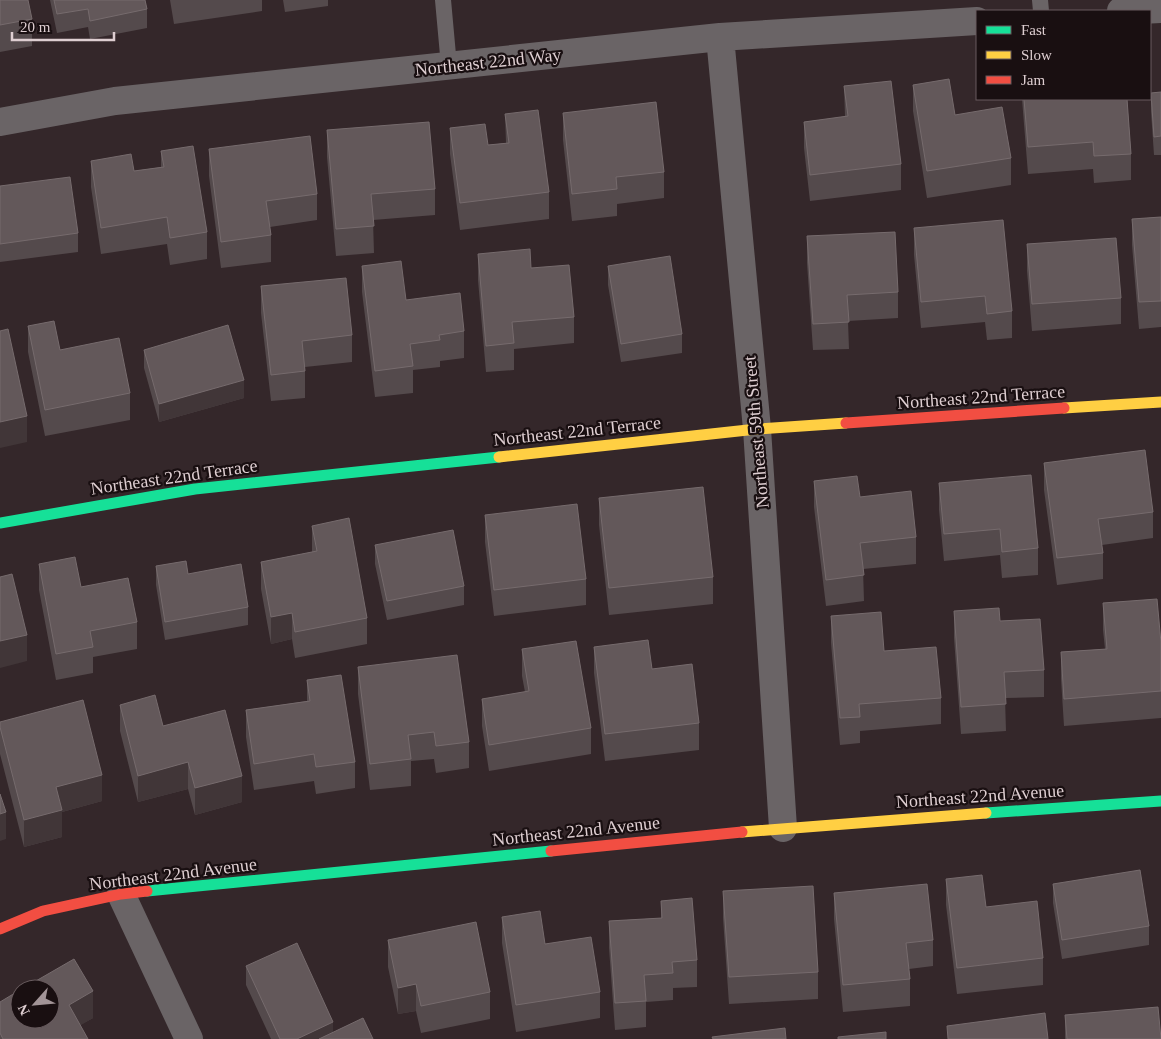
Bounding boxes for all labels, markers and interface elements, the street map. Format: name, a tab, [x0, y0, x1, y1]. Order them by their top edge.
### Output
scale bar	[12, 10, 115, 42]
legend	[976, 10, 1151, 100]
text: 20 m	[20, 19, 51, 35]
text: Fast	[1021, 22, 1047, 38]
street label: Northeast 22nd Way	[414, 44, 562, 80]
text: Slow	[1021, 47, 1052, 63]
text: Jam	[1021, 72, 1045, 88]
street label: Northeast 59th Street	[739, 355, 773, 509]
street label: Northeast 22nd Terrace	[896, 381, 1066, 413]
street label: Northeast 22nd Terrace	[492, 412, 662, 450]
street label: Northeast 22nd Terrace	[89, 455, 259, 499]
street label: Northeast 22nd Avenue	[895, 780, 1065, 812]
street label: Northeast 22nd Avenue	[491, 812, 661, 850]
street label: Northeast 22nd Avenue	[88, 854, 258, 894]
north arrow	[10, 979, 60, 1029]
text: N	[15, 1002, 33, 1018]

